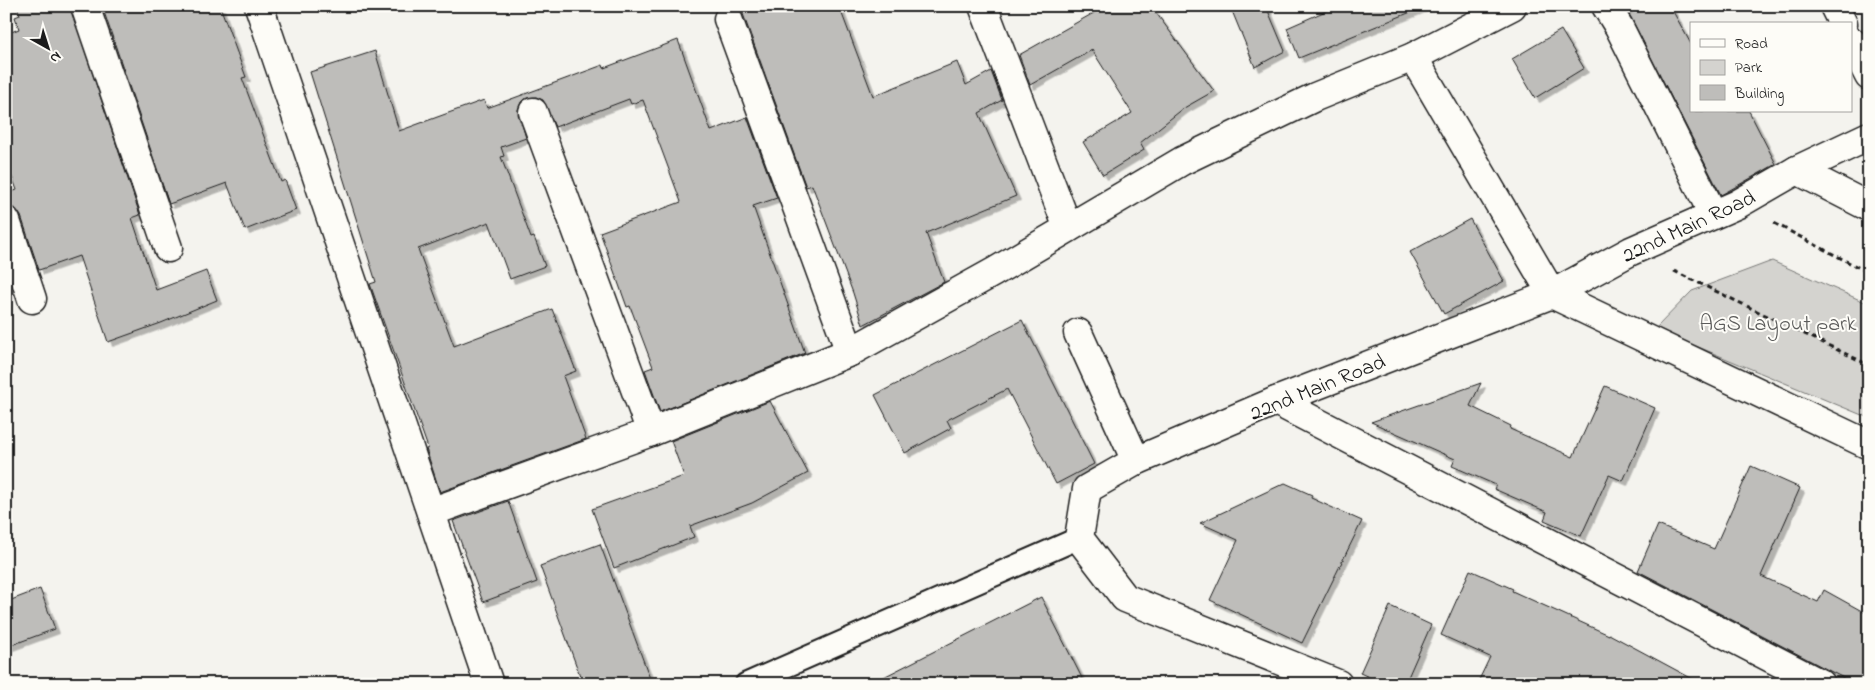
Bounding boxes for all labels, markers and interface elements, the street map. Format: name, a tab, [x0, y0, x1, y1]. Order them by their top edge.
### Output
north arrow	[22, 22, 72, 72]
legend	[1690, 22, 1852, 112]
text: Road	[1735, 33, 1768, 55]
text: N	[45, 46, 66, 68]
text: Park	[1735, 57, 1763, 79]
text: Building	[1734, 83, 1784, 106]
street label: 22nd Main Road	[1617, 183, 1761, 273]
park label: AGS Layout park	[1699, 309, 1857, 342]
street label: 22nd Main Road	[1245, 347, 1391, 431]

